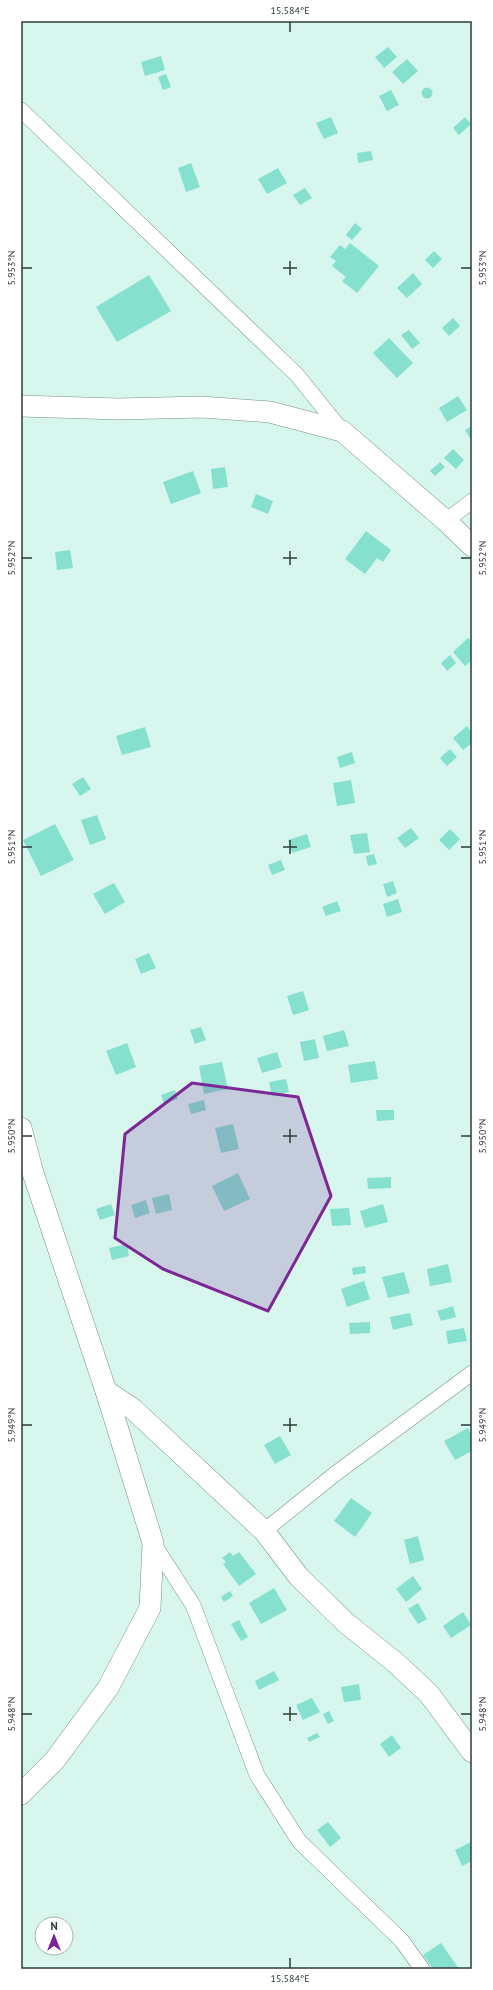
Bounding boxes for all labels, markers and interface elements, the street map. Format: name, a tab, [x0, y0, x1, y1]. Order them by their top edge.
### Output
text: 15.584°E	[271, 4, 310, 17]
text: 5.953°N	[5, 251, 18, 285]
text: 5.953°N	[476, 251, 489, 285]
text: 5.952°N	[5, 541, 18, 575]
text: 5.952°N	[476, 541, 489, 575]
text: 5.951°N	[5, 830, 18, 864]
text: 5.951°N	[476, 830, 489, 864]
text: 5.950°N	[5, 1119, 18, 1153]
text: 5.950°N	[476, 1119, 489, 1153]
text: 5.949°N	[5, 1408, 18, 1442]
text: 5.949°N	[476, 1408, 489, 1442]
text: 5.948°N	[5, 1697, 18, 1731]
text: 5.948°N	[476, 1697, 489, 1731]
north arrow	[34, 1916, 74, 1956]
text: N	[50, 1919, 58, 1933]
text: 15.584°E	[271, 1972, 310, 1985]

